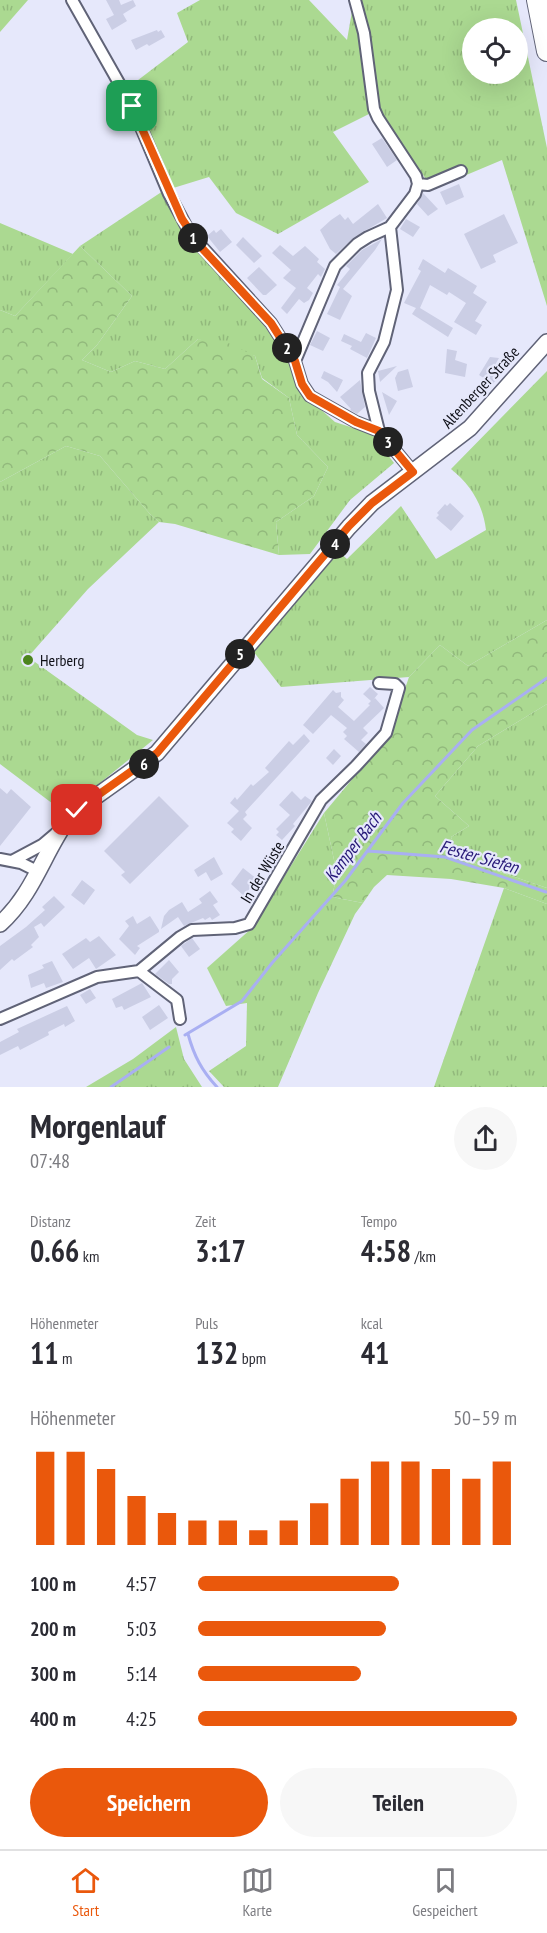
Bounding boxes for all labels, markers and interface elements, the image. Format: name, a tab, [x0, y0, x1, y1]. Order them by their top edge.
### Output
map controls	[462, 18, 528, 84]
button: locate	[462, 18, 528, 84]
pin	[106, 80, 157, 131]
icon: arrive	[115, 89, 148, 122]
pin: 1	[178, 223, 208, 253]
text: 1	[189, 228, 197, 248]
pin: 2	[272, 333, 302, 363]
text: 2	[283, 338, 291, 358]
street label: Altenberger Straße	[437, 342, 523, 432]
pin: 3	[373, 427, 403, 457]
text: 3	[384, 432, 392, 452]
pin: 4	[320, 529, 350, 559]
text: 4	[331, 534, 339, 554]
pin: 5	[225, 639, 255, 669]
text: 5	[236, 644, 244, 664]
place label: Herberg	[40, 650, 84, 670]
marker: Herberg	[21, 653, 35, 667]
pin: 6	[129, 749, 159, 779]
text: 6	[140, 754, 148, 774]
pin	[51, 784, 102, 835]
icon: check	[60, 793, 93, 826]
water label: Kamper Bach	[319, 806, 387, 886]
water label: Fester Siefen	[437, 834, 522, 879]
street label: In der Wüste	[236, 837, 288, 907]
text: Morgenlauf	[30, 1104, 165, 1147]
button: share	[454, 1107, 517, 1170]
text: 07:48	[30, 1148, 70, 1174]
text: Distanz	[30, 1211, 71, 1231]
text: Zeit	[195, 1211, 216, 1231]
text: Tempo	[361, 1211, 397, 1231]
text: 0.66	[30, 1231, 79, 1270]
text: 3:17	[195, 1231, 246, 1270]
text: 4:58	[361, 1231, 411, 1270]
text: km	[79, 1246, 99, 1266]
text: /km	[411, 1246, 436, 1266]
text: Höhenmeter	[30, 1313, 98, 1333]
text: Puls	[195, 1313, 218, 1333]
text: kcal	[361, 1313, 383, 1333]
text: 11	[30, 1333, 59, 1372]
text: 132	[195, 1333, 238, 1372]
text: 41	[361, 1333, 389, 1372]
text: m	[59, 1348, 73, 1368]
text: bpm	[238, 1348, 266, 1368]
text: Höhenmeter	[30, 1405, 116, 1431]
text: 50–59 m	[453, 1405, 517, 1431]
text: 100 m	[30, 1571, 76, 1597]
text: 4:57	[126, 1571, 157, 1597]
text: 200 m	[30, 1616, 76, 1642]
text: 5:03	[126, 1616, 157, 1642]
text: 300 m	[30, 1661, 76, 1687]
text: 5:14	[126, 1661, 157, 1687]
text: 400 m	[30, 1706, 76, 1732]
text: 4:25	[126, 1706, 157, 1732]
button: Speichern	[30, 1768, 268, 1837]
button: Teilen	[280, 1768, 517, 1837]
tab: Start	[69, 1864, 102, 1920]
tab: Karte	[241, 1864, 274, 1920]
tab: Gespeichert	[412, 1864, 478, 1920]

